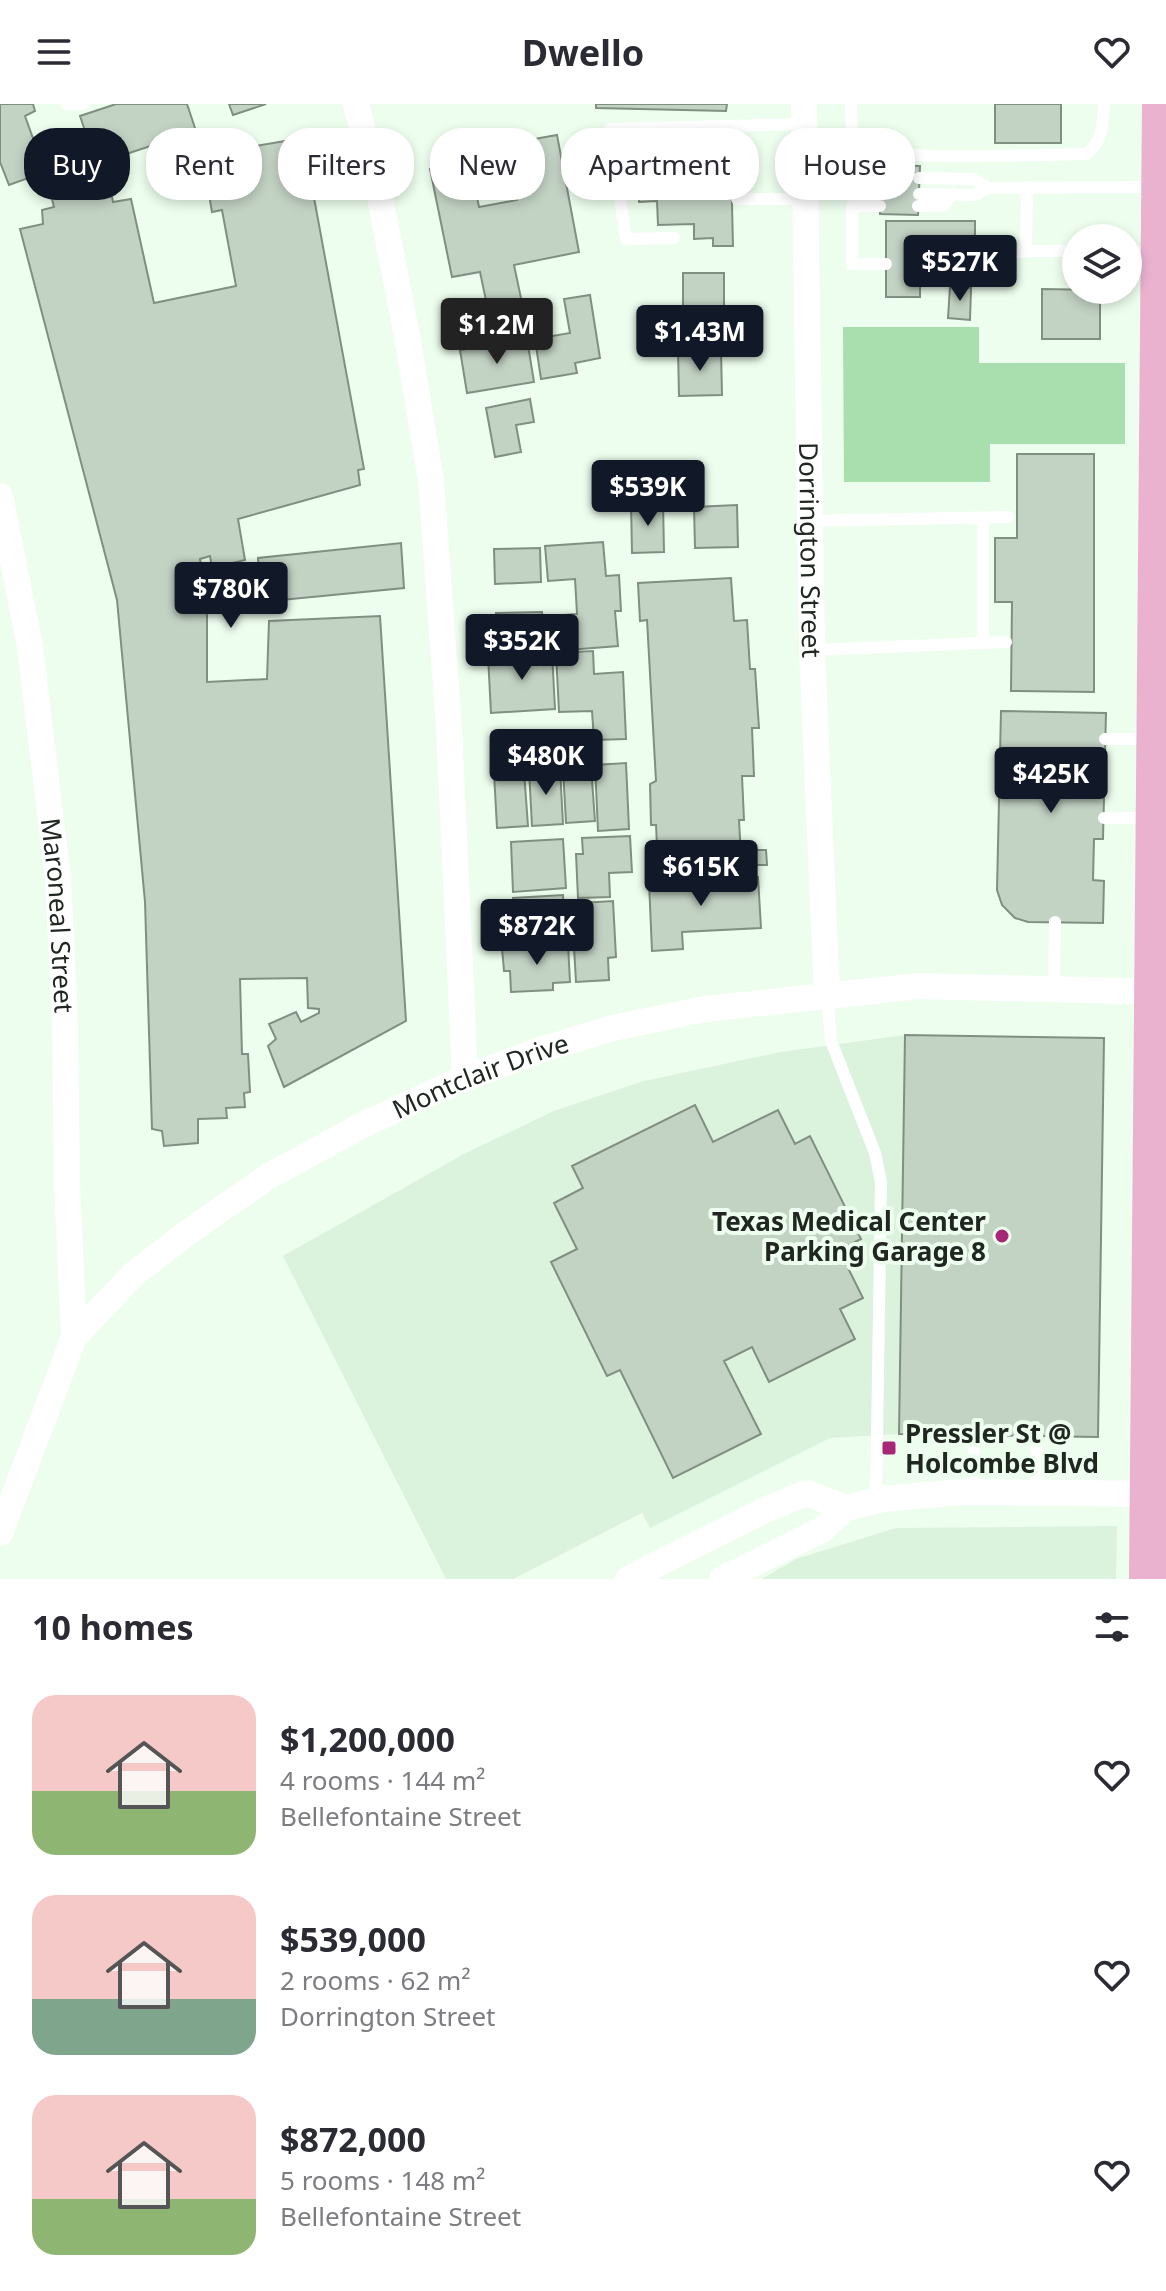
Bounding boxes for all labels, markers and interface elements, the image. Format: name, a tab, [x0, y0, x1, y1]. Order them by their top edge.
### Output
text: Dwello	[522, 28, 644, 77]
icon: menu	[32, 30, 76, 74]
icon: heart	[1090, 30, 1134, 74]
chip: Buy	[24, 128, 130, 200]
chip: Rent	[146, 128, 262, 200]
chip: Filters	[278, 128, 414, 200]
chip: New	[430, 128, 545, 200]
chip: Apartment	[561, 128, 759, 200]
chip: House	[775, 128, 915, 200]
map controls	[1062, 224, 1142, 304]
button: layers	[1062, 224, 1142, 304]
pin: $527K	[904, 235, 1016, 303]
text: $527K	[922, 243, 998, 279]
pin: $1.2M	[441, 298, 553, 366]
pin: $1.43M	[635, 305, 765, 373]
text: $1.2M	[459, 306, 535, 342]
text: $1.43M	[654, 313, 746, 349]
street label: Dorrington Street	[791, 442, 830, 659]
pin: $539K	[592, 460, 704, 528]
text: $539K	[610, 468, 686, 504]
pin: $780K	[175, 562, 287, 630]
text: $780K	[193, 570, 269, 606]
pin: $352K	[466, 614, 578, 682]
text: $352K	[484, 622, 560, 658]
pin: $480K	[490, 729, 602, 797]
text: $480K	[508, 737, 584, 773]
pin: $425K	[995, 747, 1107, 815]
text: $425K	[1013, 755, 1089, 791]
street label: Maroneal Street	[33, 816, 83, 1014]
pin: $615K	[645, 840, 757, 908]
text: $615K	[663, 848, 739, 884]
pin: $872K	[481, 899, 593, 967]
text: $872K	[499, 907, 575, 943]
street label: Montclair Drive	[386, 1024, 573, 1127]
place label: Texas Medical Center Parking Garage 8	[712, 1203, 986, 1269]
marker: Texas Medical Center Parking Garage 8	[993, 1227, 1011, 1245]
place label: Pressler St @ Holcombe Blvd	[905, 1415, 1099, 1481]
marker: Pressler St @ Holcombe Blvd	[880, 1439, 898, 1457]
text: 10 homes	[32, 1604, 194, 1650]
icon: filters	[1090, 1605, 1134, 1649]
text: $1,200,000	[280, 1716, 455, 1762]
icon: home	[96, 1727, 192, 1823]
icon: heart	[1090, 1753, 1134, 1797]
text: 4 rooms · 144 m²	[280, 1762, 485, 1798]
text: Bellefontaine Street	[280, 1798, 521, 1834]
text: $539,000	[280, 1916, 426, 1962]
icon: home	[96, 1927, 192, 2023]
icon: heart	[1090, 1953, 1134, 1997]
text: 2 rooms · 62 m²	[280, 1962, 470, 1998]
text: Dorrington Street	[280, 1998, 496, 2034]
text: $872,000	[280, 2116, 426, 2162]
icon: home	[96, 2127, 192, 2223]
icon: heart	[1090, 2153, 1134, 2197]
text: 5 rooms · 148 m²	[280, 2162, 485, 2198]
text: Bellefontaine Street	[280, 2198, 521, 2234]

